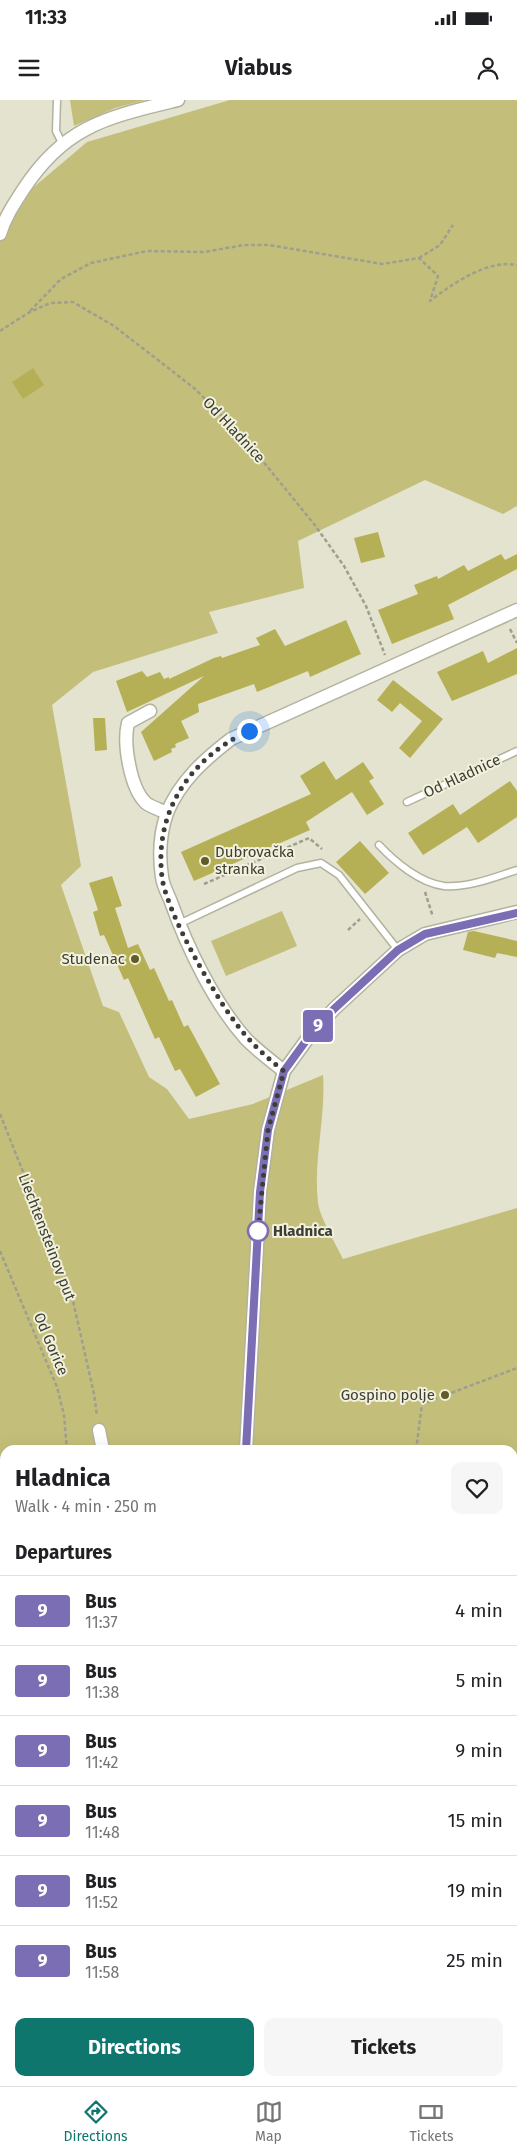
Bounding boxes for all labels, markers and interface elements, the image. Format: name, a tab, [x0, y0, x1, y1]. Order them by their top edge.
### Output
text: 11:33	[25, 6, 67, 29]
icon: menu	[15, 54, 43, 82]
text: Viabus	[225, 54, 292, 81]
icon: person	[474, 54, 502, 82]
street label: Od Hladnice	[199, 393, 269, 467]
your location	[237, 719, 262, 744]
street label: Od Hladnice	[421, 750, 503, 802]
place label: Dubrovačka stranka	[215, 843, 294, 878]
marker: Dubrovačka stranka	[199, 855, 211, 867]
place label: Studenac	[61, 950, 125, 968]
marker: Studenac	[129, 953, 141, 965]
line badge: 9	[302, 1010, 334, 1042]
text: 9	[313, 1015, 323, 1037]
street label: Liechtensteinov put	[14, 1171, 80, 1304]
marker: Hladnica	[247, 1220, 269, 1242]
place label: Hladnica	[273, 1222, 333, 1240]
street label: Od Gorice	[30, 1310, 72, 1378]
place label: Gospino polje	[341, 1386, 435, 1404]
marker: Gospino polje	[439, 1389, 451, 1401]
button: heart	[451, 1462, 503, 1514]
text: Hladnica	[15, 1464, 111, 1492]
text: Walk · 4 min · 250 m	[15, 1497, 157, 1516]
text: Departures	[15, 1541, 112, 1564]
text: Bus	[85, 1590, 117, 1613]
text: 4 min	[455, 1599, 503, 1622]
text: 9	[37, 1600, 48, 1622]
text: 11:37	[85, 1613, 118, 1632]
text: Bus	[85, 1660, 117, 1683]
text: 5 min	[456, 1669, 503, 1692]
text: 9	[37, 1670, 48, 1692]
text: 11:38	[85, 1683, 119, 1702]
text: Bus	[85, 1730, 117, 1753]
text: 9 min	[455, 1739, 503, 1762]
text: 9	[37, 1740, 48, 1762]
text: 11:42	[85, 1753, 119, 1772]
text: Bus	[85, 1800, 117, 1823]
text: 15 min	[447, 1809, 503, 1832]
text: 9	[37, 1810, 48, 1832]
text: 11:48	[85, 1823, 120, 1842]
text: Bus	[85, 1870, 117, 1893]
text: 19 min	[447, 1879, 503, 1902]
text: 9	[37, 1880, 48, 1902]
text: 11:52	[85, 1893, 118, 1912]
text: Bus	[85, 1940, 117, 1963]
text: 25 min	[446, 1949, 503, 1972]
text: 9	[37, 1950, 48, 1972]
text: 11:58	[85, 1963, 119, 1982]
button: Directions	[15, 2018, 254, 2076]
button: Tickets	[264, 2018, 503, 2076]
tab: Directions	[63, 2098, 128, 2145]
tab: Map	[255, 2098, 283, 2145]
tab: Tickets	[409, 2098, 454, 2145]

